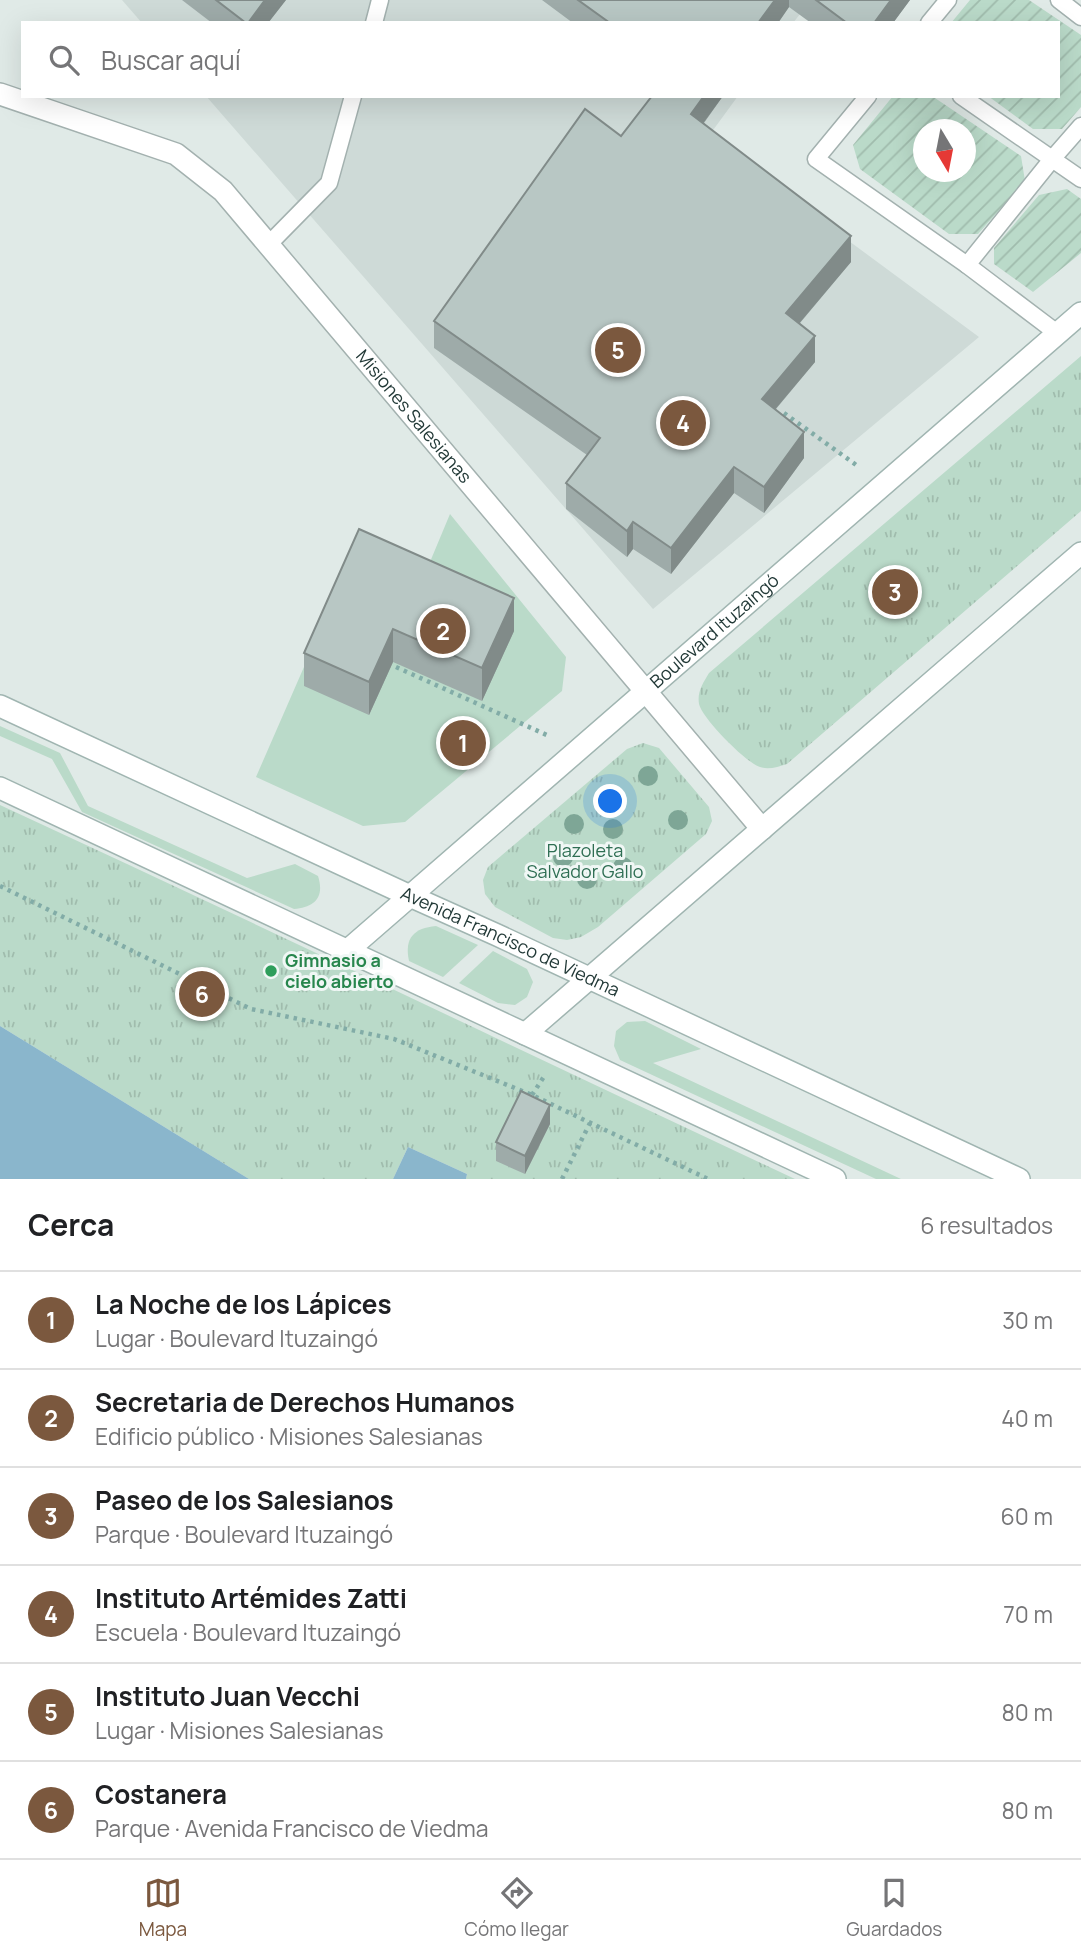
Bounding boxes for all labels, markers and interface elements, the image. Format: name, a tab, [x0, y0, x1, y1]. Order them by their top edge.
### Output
search box	[21, 21, 1060, 98]
icon: search	[45, 41, 83, 79]
text: Buscar aquí	[101, 42, 241, 78]
north arrow	[913, 119, 976, 182]
pin: 5	[595, 324, 641, 376]
street label: Misiones Salesianas	[351, 344, 478, 488]
pin: 4	[660, 397, 706, 449]
pin: 3	[872, 566, 918, 618]
street label: Boulevard Ituzaingó	[645, 568, 784, 693]
pin: 2	[420, 605, 466, 657]
pin: 1	[440, 717, 486, 769]
your location	[593, 784, 627, 818]
park label: Plazoleta Salvador Gallo	[526, 838, 644, 883]
street label: Avenida Francisco de Viedma	[397, 880, 624, 1002]
place label: Gimnasio a cielo abierto	[285, 948, 394, 993]
marker: Gimnasio a cielo abierto	[263, 963, 279, 979]
pin: 6	[179, 968, 225, 1020]
text: Cerca	[28, 1204, 114, 1245]
text: 6 resultados	[920, 1209, 1053, 1241]
text: La Noche de los Lápices	[95, 1286, 392, 1322]
text: 1	[46, 1304, 56, 1336]
text: 30 m	[1002, 1304, 1053, 1336]
text: Lugar · Boulevard Ituzaingó	[95, 1322, 378, 1354]
text: Secretaria de Derechos Humanos	[95, 1384, 515, 1420]
text: 2	[44, 1402, 58, 1434]
text: 40 m	[1001, 1402, 1053, 1434]
text: Edificio público · Misiones Salesianas	[95, 1420, 483, 1452]
text: Paseo de los Salesianos	[95, 1482, 394, 1518]
text: 3	[44, 1500, 58, 1532]
text: 60 m	[1001, 1500, 1053, 1532]
text: Parque · Boulevard Ituzaingó	[95, 1518, 393, 1550]
text: Instituto Artémides Zatti	[95, 1580, 407, 1616]
text: 4	[44, 1598, 58, 1630]
text: 70 m	[1003, 1598, 1053, 1630]
text: Escuela · Boulevard Ituzaingó	[95, 1616, 401, 1648]
text: Instituto Juan Vecchi	[95, 1678, 360, 1714]
text: 5	[44, 1696, 58, 1728]
text: 80 m	[1002, 1696, 1053, 1728]
text: Lugar · Misiones Salesianas	[95, 1714, 383, 1746]
text: Costanera	[95, 1776, 227, 1812]
text: 6	[44, 1794, 58, 1826]
text: 80 m	[1002, 1794, 1053, 1826]
text: Parque · Avenida Francisco de Viedma	[95, 1812, 489, 1844]
tab: Mapa	[139, 1874, 187, 1942]
tab: Cómo llegar	[464, 1874, 569, 1942]
tab: Guardados	[846, 1874, 942, 1942]

